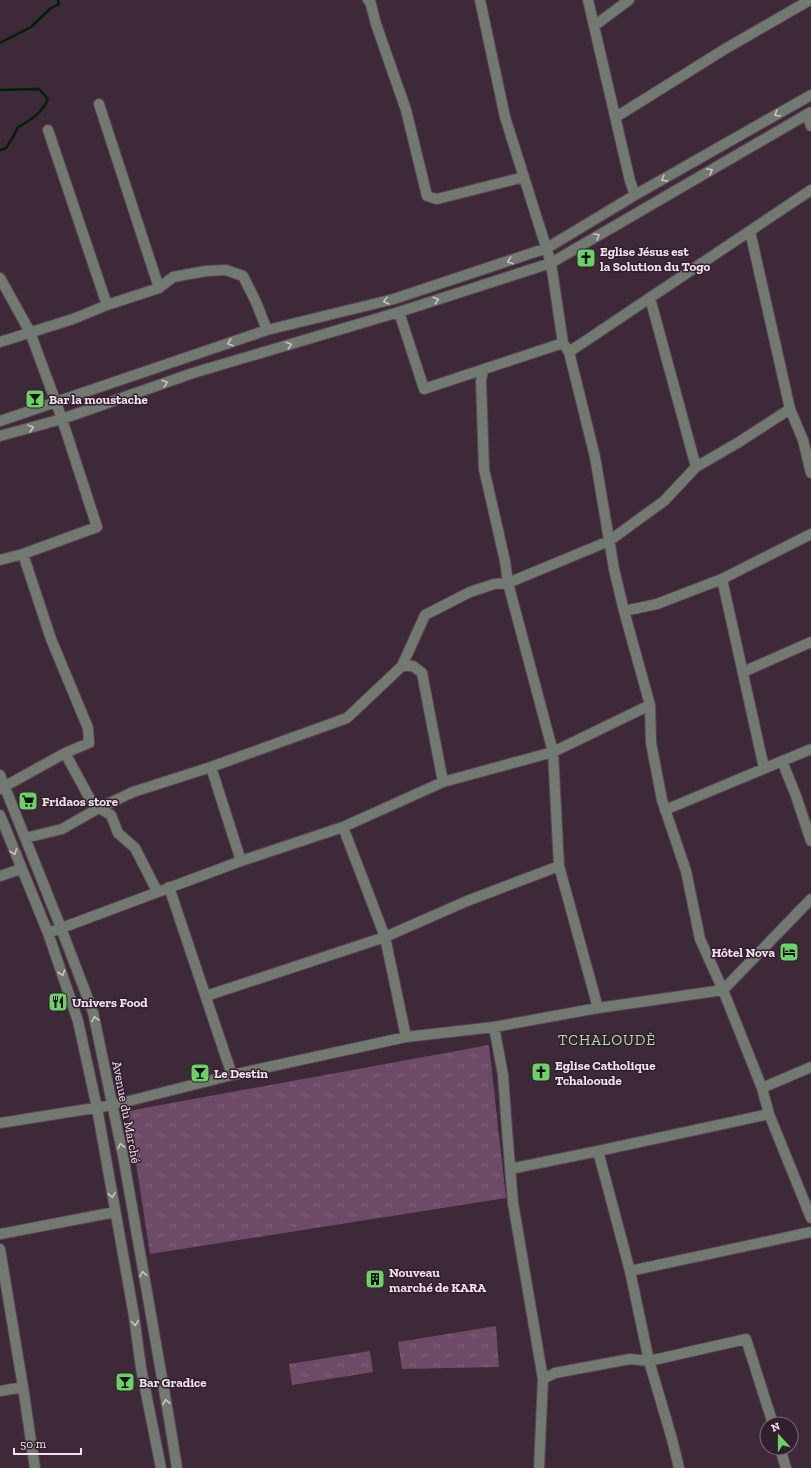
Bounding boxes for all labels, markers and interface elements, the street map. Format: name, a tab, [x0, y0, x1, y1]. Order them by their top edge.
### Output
one-way arrow	[774, 110, 781, 117]
one-way arrow	[706, 168, 713, 175]
one-way arrow	[661, 174, 668, 181]
one-way arrow	[593, 234, 600, 241]
place label: Eglise Jésus est la Solution du Togo	[600, 244, 711, 274]
church icon: Eglise Jésus est la Solution du Togo	[575, 247, 597, 269]
one-way arrow	[507, 256, 514, 264]
one-way arrow	[383, 296, 390, 304]
one-way arrow	[432, 296, 439, 305]
one-way arrow	[227, 338, 234, 346]
one-way arrow	[285, 341, 292, 350]
one-way arrow	[161, 379, 168, 388]
bar icon: Bar la moustache	[24, 388, 46, 410]
place label: Bar la moustache	[49, 392, 149, 407]
one-way arrow	[27, 424, 34, 433]
supermarket icon: Fridaos store	[17, 790, 39, 812]
place label: Fridaos store	[42, 794, 119, 809]
one-way arrow	[10, 848, 18, 855]
hotel icon: Hôtel Nova	[778, 941, 800, 963]
place label: Hôtel Nova	[711, 945, 775, 960]
one-way arrow	[57, 969, 65, 976]
restaurant icon: Univers Food	[47, 991, 69, 1013]
place label: Univers Food	[72, 995, 148, 1010]
one-way arrow	[91, 1015, 99, 1022]
district label: TCHALOUDÈ	[558, 1031, 656, 1049]
place label: Eglise Catholique Tchalooude	[555, 1058, 656, 1088]
street label: Avenue du Marché	[109, 1060, 144, 1165]
church icon: Eglise Catholique Tchalooude	[530, 1061, 552, 1083]
bar icon: Le Destin	[189, 1062, 211, 1084]
place label: Le Destin	[214, 1066, 268, 1081]
one-way arrow	[117, 1143, 126, 1149]
one-way arrow	[107, 1192, 115, 1198]
place label: Nouveau marché de KARA	[389, 1265, 486, 1295]
building icon: Nouveau marché de KARA	[364, 1268, 386, 1290]
one-way arrow	[139, 1271, 148, 1277]
one-way arrow	[130, 1320, 139, 1326]
bar icon: Bar Gradice	[114, 1371, 136, 1393]
place label: Bar Gradice	[139, 1375, 207, 1390]
one-way arrow	[163, 1399, 171, 1405]
north arrow	[759, 1416, 799, 1456]
text: N	[769, 1419, 782, 1435]
scale bar	[14, 1430, 81, 1456]
text: 50 m	[20, 1437, 47, 1451]

